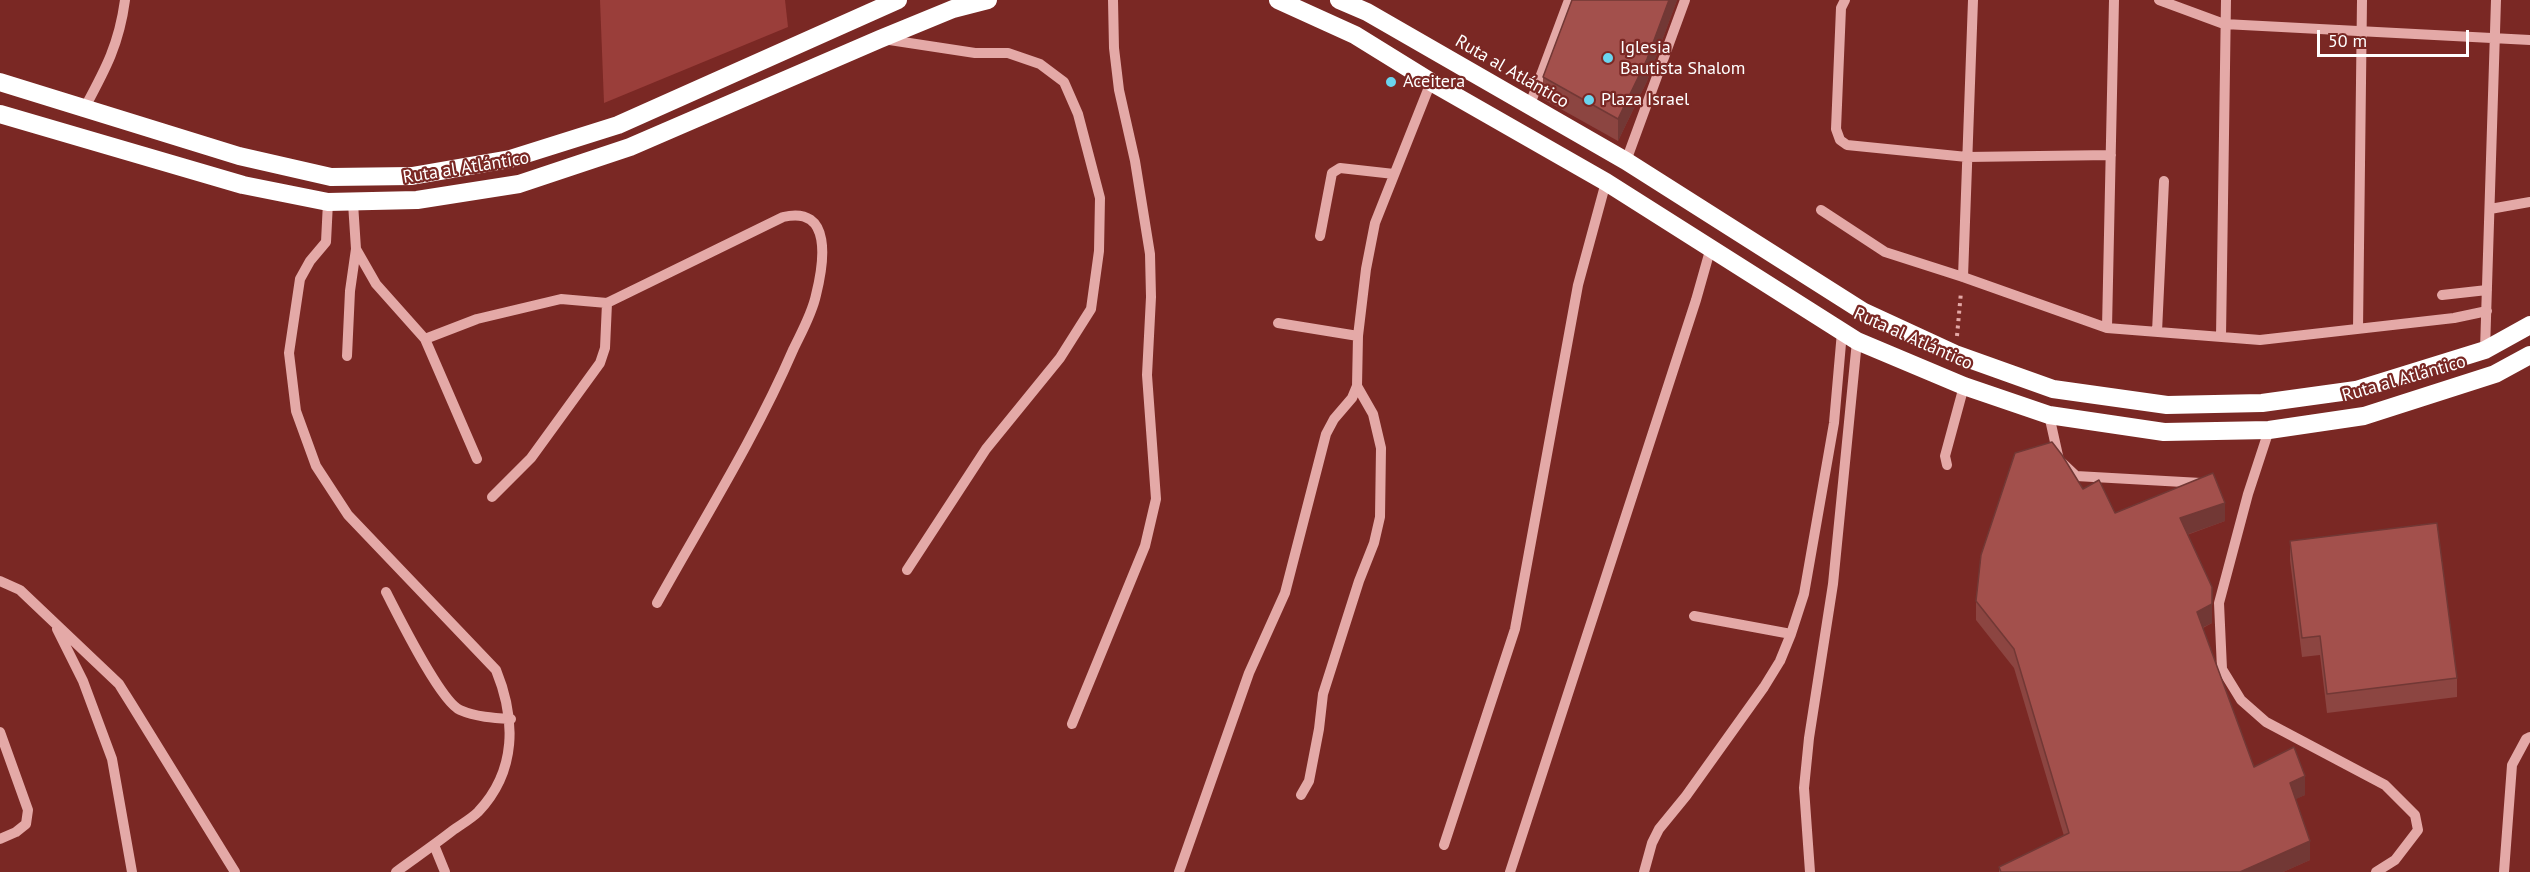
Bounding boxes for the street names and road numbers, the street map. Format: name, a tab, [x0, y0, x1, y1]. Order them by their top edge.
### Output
street label: Ruta al Atlántico	[1451, 31, 1573, 113]
street label: Ruta al Atlántico	[401, 147, 531, 189]
street label: Ruta al Atlántico	[1850, 303, 1976, 375]
street label: Ruta al Atlántico	[2340, 351, 2468, 407]

